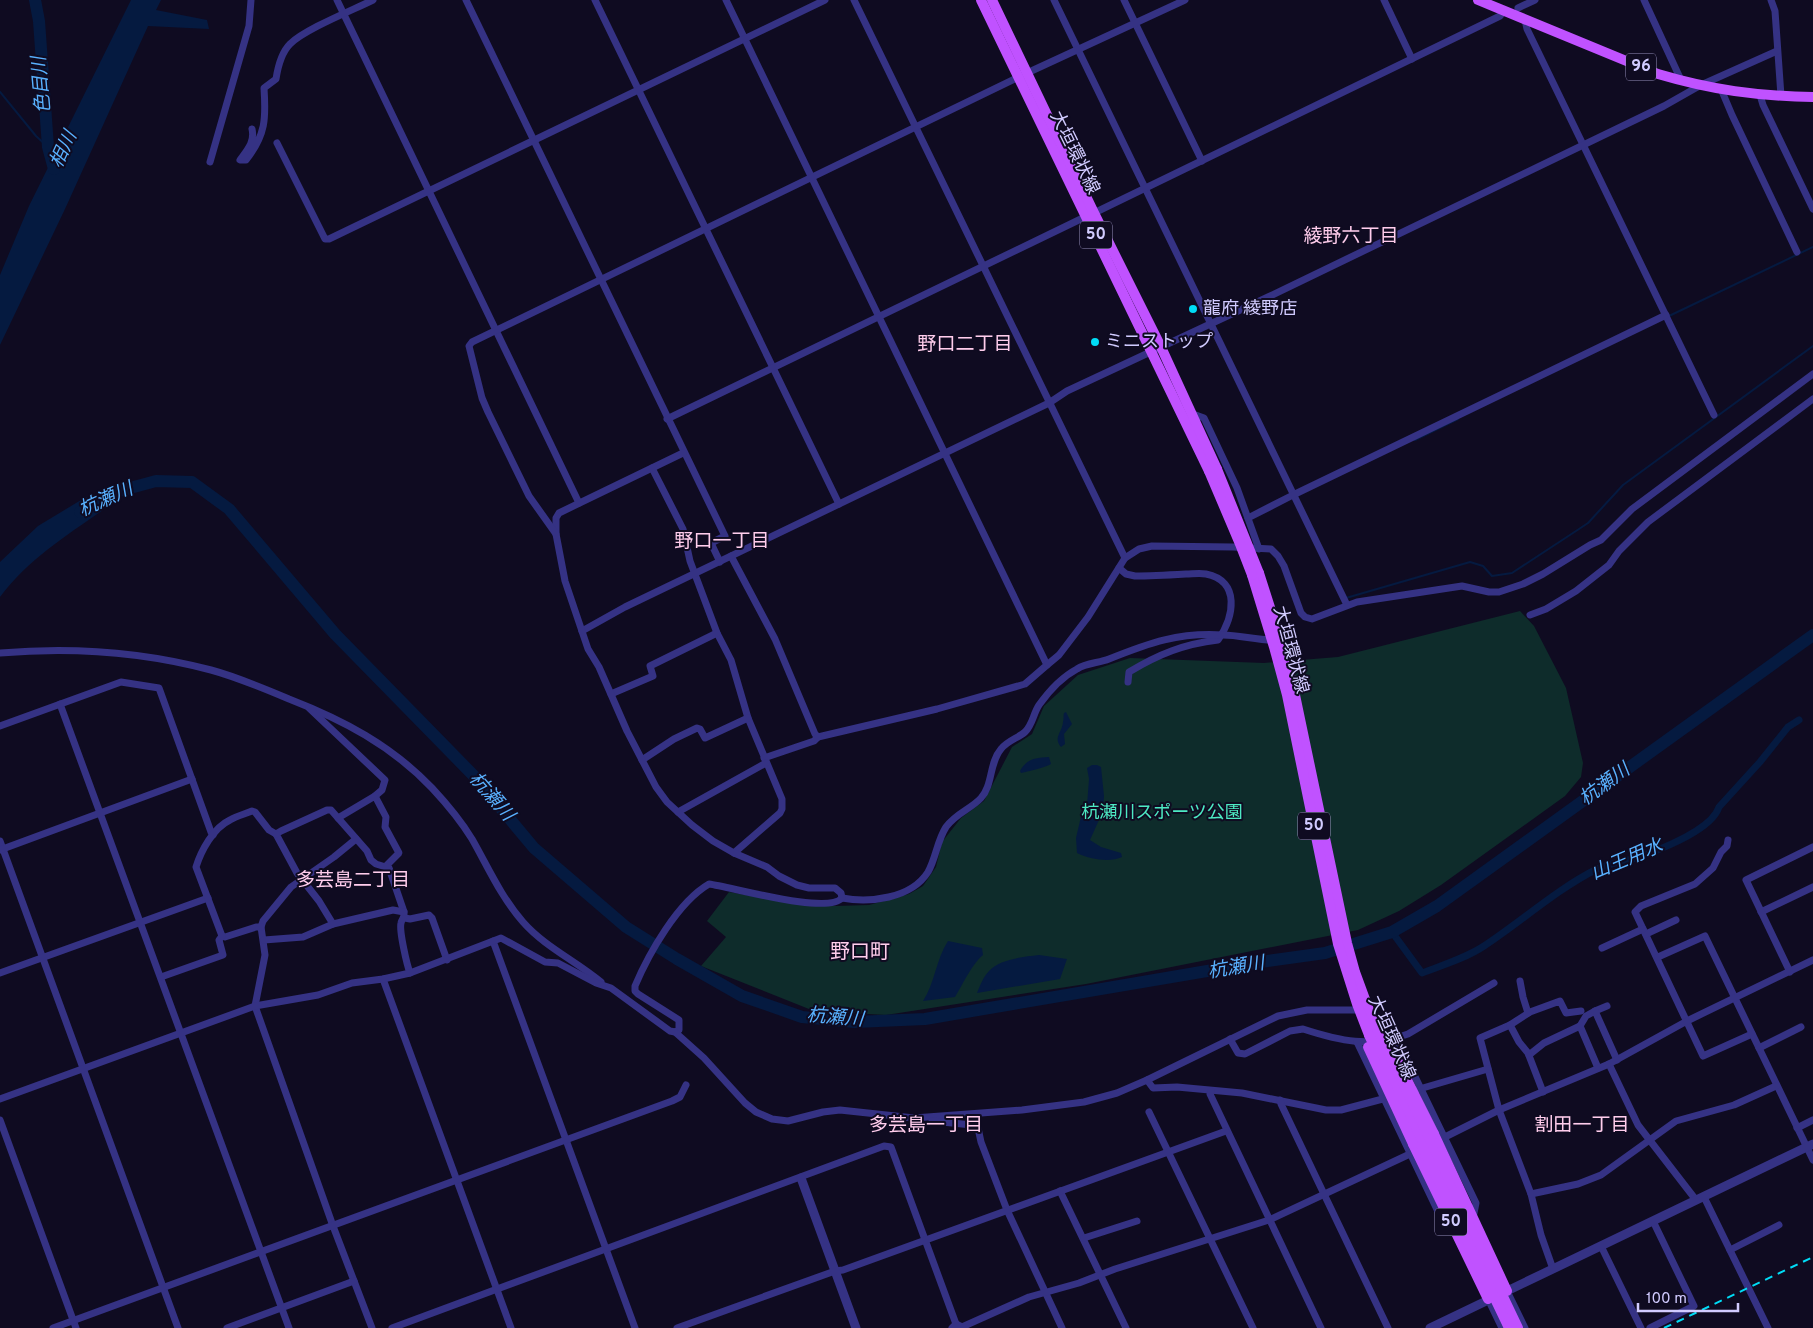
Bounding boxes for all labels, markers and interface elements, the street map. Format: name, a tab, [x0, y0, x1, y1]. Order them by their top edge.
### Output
water label: 色目川	[27, 54, 56, 114]
road number: 96	[1626, 54, 1656, 80]
street label: 大垣環状線	[1044, 108, 1104, 198]
water label: 相川	[45, 126, 84, 172]
road number: 50	[1080, 222, 1112, 248]
district label: 綾野六丁目	[1303, 225, 1399, 249]
place label: 龍府 綾野店	[1203, 298, 1297, 321]
marker: 龍府 綾野店	[1187, 303, 1199, 315]
place label: ミニストップ	[1105, 331, 1213, 354]
district label: 野口二丁目	[917, 333, 1013, 357]
marker: ミニストップ	[1089, 336, 1101, 348]
water label: 杭瀬川	[75, 477, 139, 523]
district label: 野口一丁目	[674, 530, 770, 554]
street label: 大垣環状線	[1267, 604, 1313, 696]
water label: 杭瀬川	[1575, 757, 1637, 811]
water label: 杭瀬川	[463, 768, 520, 828]
park label: 杭瀬川スポーツ公園	[1081, 802, 1243, 825]
road number: 50	[1298, 812, 1330, 839]
water label: 山王用水	[1587, 833, 1669, 886]
district label: 多芸島二丁目	[296, 869, 410, 893]
district label: 野口町	[830, 940, 890, 966]
water label: 杭瀬川	[1206, 951, 1268, 984]
street label: 大垣環状線	[1362, 992, 1420, 1084]
water label: 杭瀬川	[806, 1004, 866, 1033]
district label: 多芸島一丁目	[869, 1114, 983, 1138]
district label: 割田一丁目	[1534, 1114, 1630, 1138]
road number: 50	[1435, 1208, 1467, 1236]
scale bar	[1638, 1280, 1738, 1312]
text: 100 m	[1646, 1290, 1687, 1309]

